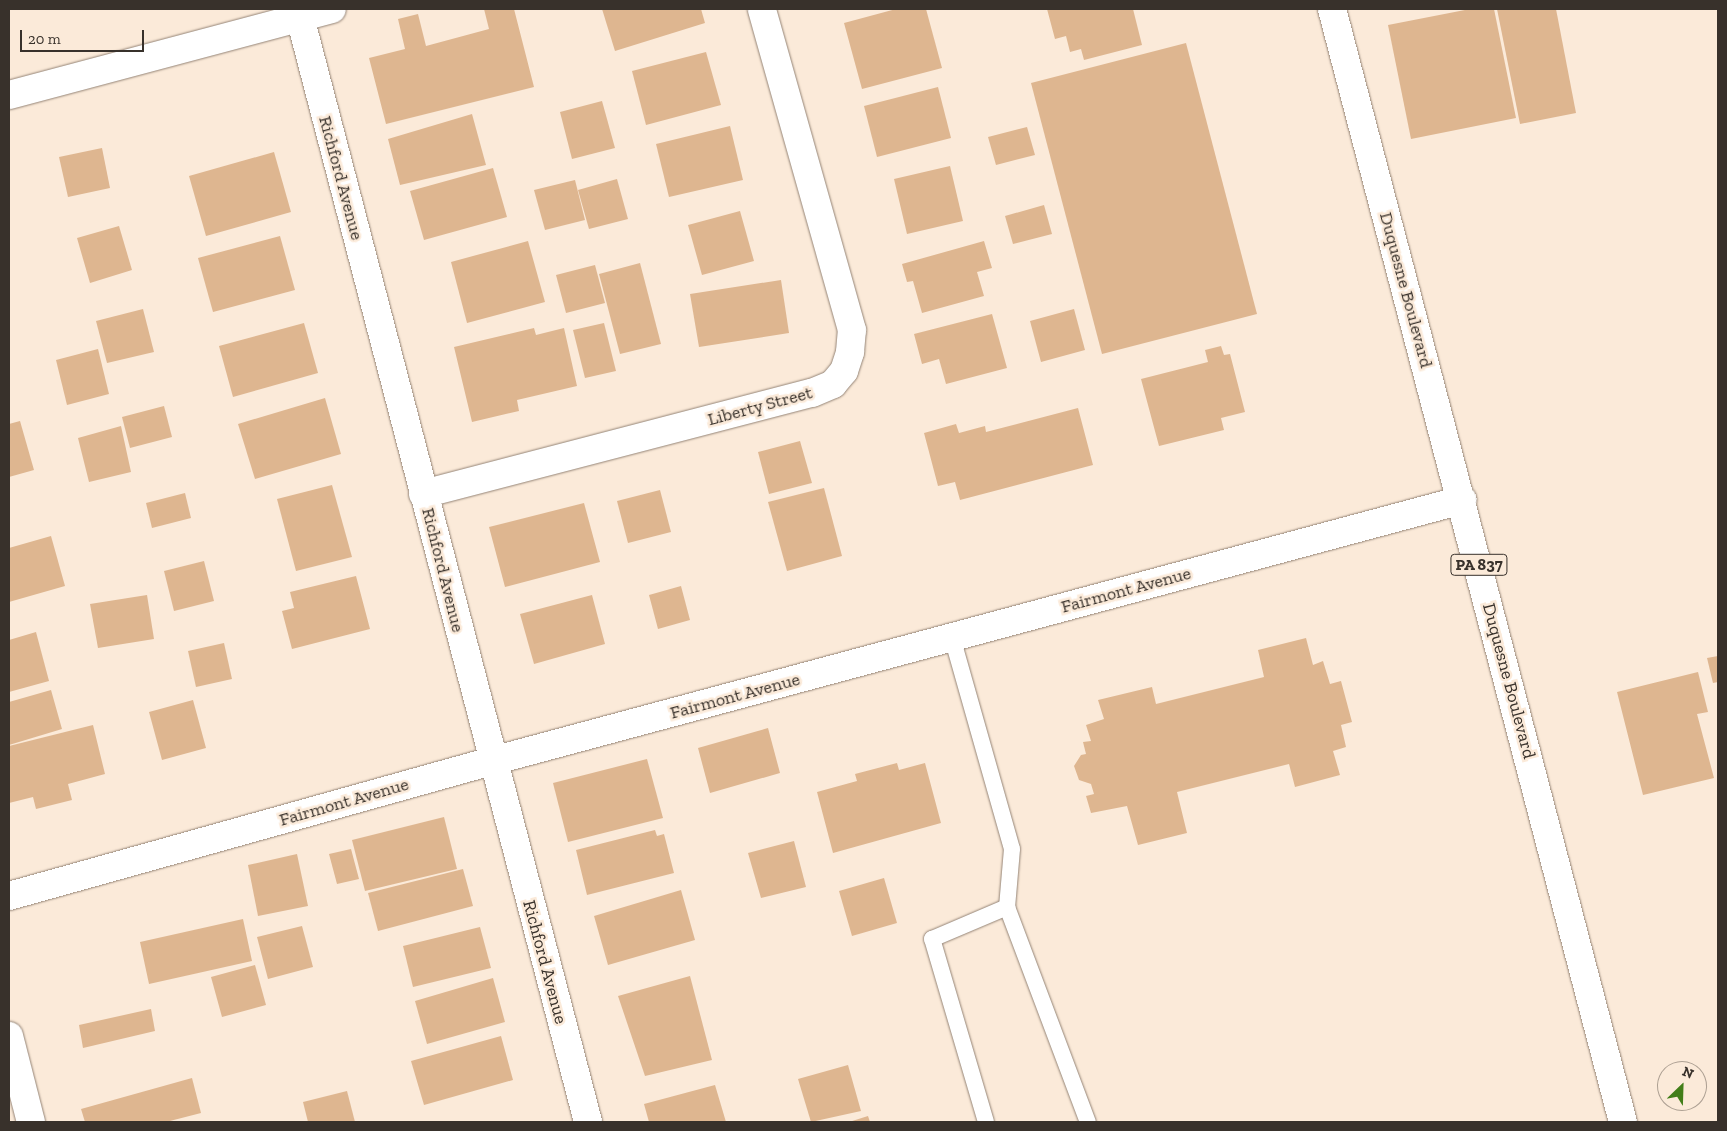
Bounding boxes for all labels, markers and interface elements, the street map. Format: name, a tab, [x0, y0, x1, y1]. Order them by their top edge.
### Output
scale bar	[22, 20, 146, 52]
text: 20 m	[28, 30, 61, 48]
street label: Richford Avenue	[314, 113, 368, 243]
street label: Duquesne Boulevard	[1375, 210, 1437, 370]
street label: Liberty Street	[705, 382, 815, 430]
street label: Richford Avenue	[417, 505, 469, 635]
road number: PA 837	[1449, 552, 1509, 578]
street label: Fairmont Avenue	[1059, 562, 1193, 618]
street label: Duquesne Boulevard	[1478, 601, 1540, 761]
street label: Fairmont Avenue	[668, 668, 802, 724]
street label: Fairmont Avenue	[277, 773, 411, 831]
street label: Richford Avenue	[518, 897, 572, 1027]
north arrow	[1657, 1061, 1707, 1111]
text: N	[1680, 1063, 1696, 1083]

